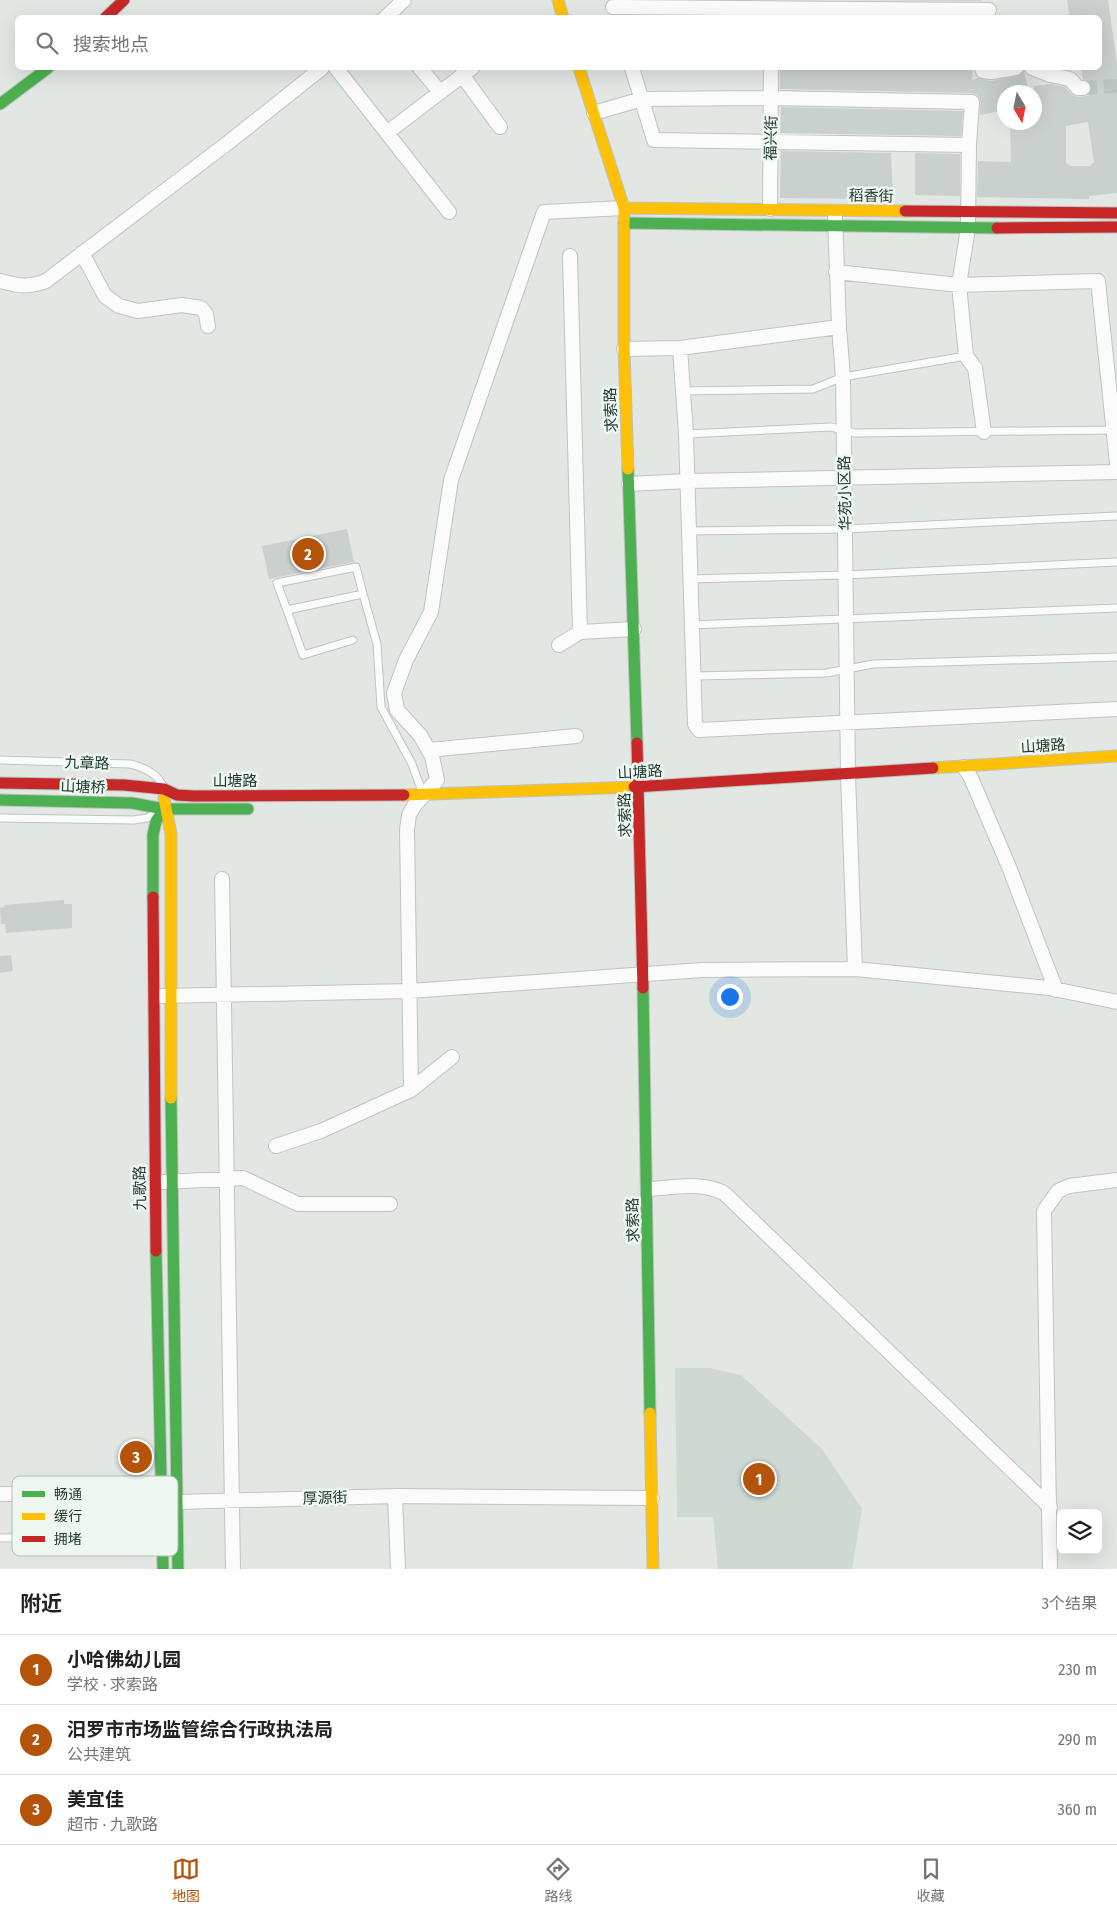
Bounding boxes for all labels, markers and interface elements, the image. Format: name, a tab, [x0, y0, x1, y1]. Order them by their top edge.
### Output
search box	[15, 15, 1102, 70]
icon: search	[33, 29, 61, 57]
text: 搜索地点	[73, 33, 149, 56]
north arrow	[997, 85, 1042, 130]
street label: 福兴街	[762, 115, 780, 161]
street label: 稻香街	[848, 187, 894, 205]
street label: 求索路	[601, 387, 621, 433]
street label: 华苑小区路	[835, 455, 855, 531]
pin: 2	[292, 535, 324, 573]
street label: 山塘路	[1020, 735, 1066, 757]
street label: 九章路	[64, 753, 110, 773]
street label: 山塘路	[617, 762, 663, 782]
street label: 山塘路	[212, 772, 258, 790]
street label: 山塘桥	[60, 777, 106, 797]
street label: 求索路	[616, 792, 634, 838]
your location	[717, 984, 743, 1010]
street label: 九歌路	[131, 1165, 149, 1211]
street label: 求索路	[624, 1197, 642, 1243]
pin: 3	[120, 1438, 152, 1476]
pin: 1	[743, 1460, 775, 1498]
legend	[12, 1476, 178, 1556]
text: 畅通	[54, 1486, 82, 1503]
street label: 厚源街	[302, 1488, 348, 1508]
text: 缓行	[54, 1508, 82, 1525]
map controls	[1057, 1509, 1102, 1554]
button: layers	[1057, 1509, 1102, 1554]
text: 拥堵	[54, 1531, 82, 1548]
text: 附近	[20, 1591, 62, 1617]
text: 3个结果	[1042, 1594, 1097, 1613]
text: 小哈佛幼儿园	[67, 1648, 181, 1671]
text: 1	[33, 1660, 39, 1679]
text: 230 m	[1058, 1660, 1097, 1679]
text: 学校 · 求索路	[67, 1675, 158, 1694]
text: 汨罗市市场监管综合行政执法局	[67, 1718, 333, 1741]
text: 2	[32, 1730, 40, 1749]
text: 290 m	[1058, 1730, 1097, 1749]
text: 公共建筑	[67, 1745, 131, 1764]
text: 美宜佳	[67, 1788, 124, 1811]
text: 3	[32, 1800, 40, 1819]
text: 360 m	[1057, 1800, 1097, 1819]
text: 超市 · 九歌路	[67, 1815, 158, 1834]
tab: 地图	[172, 1855, 200, 1905]
tab: 路线	[544, 1855, 572, 1905]
tab: 收藏	[917, 1855, 945, 1905]

